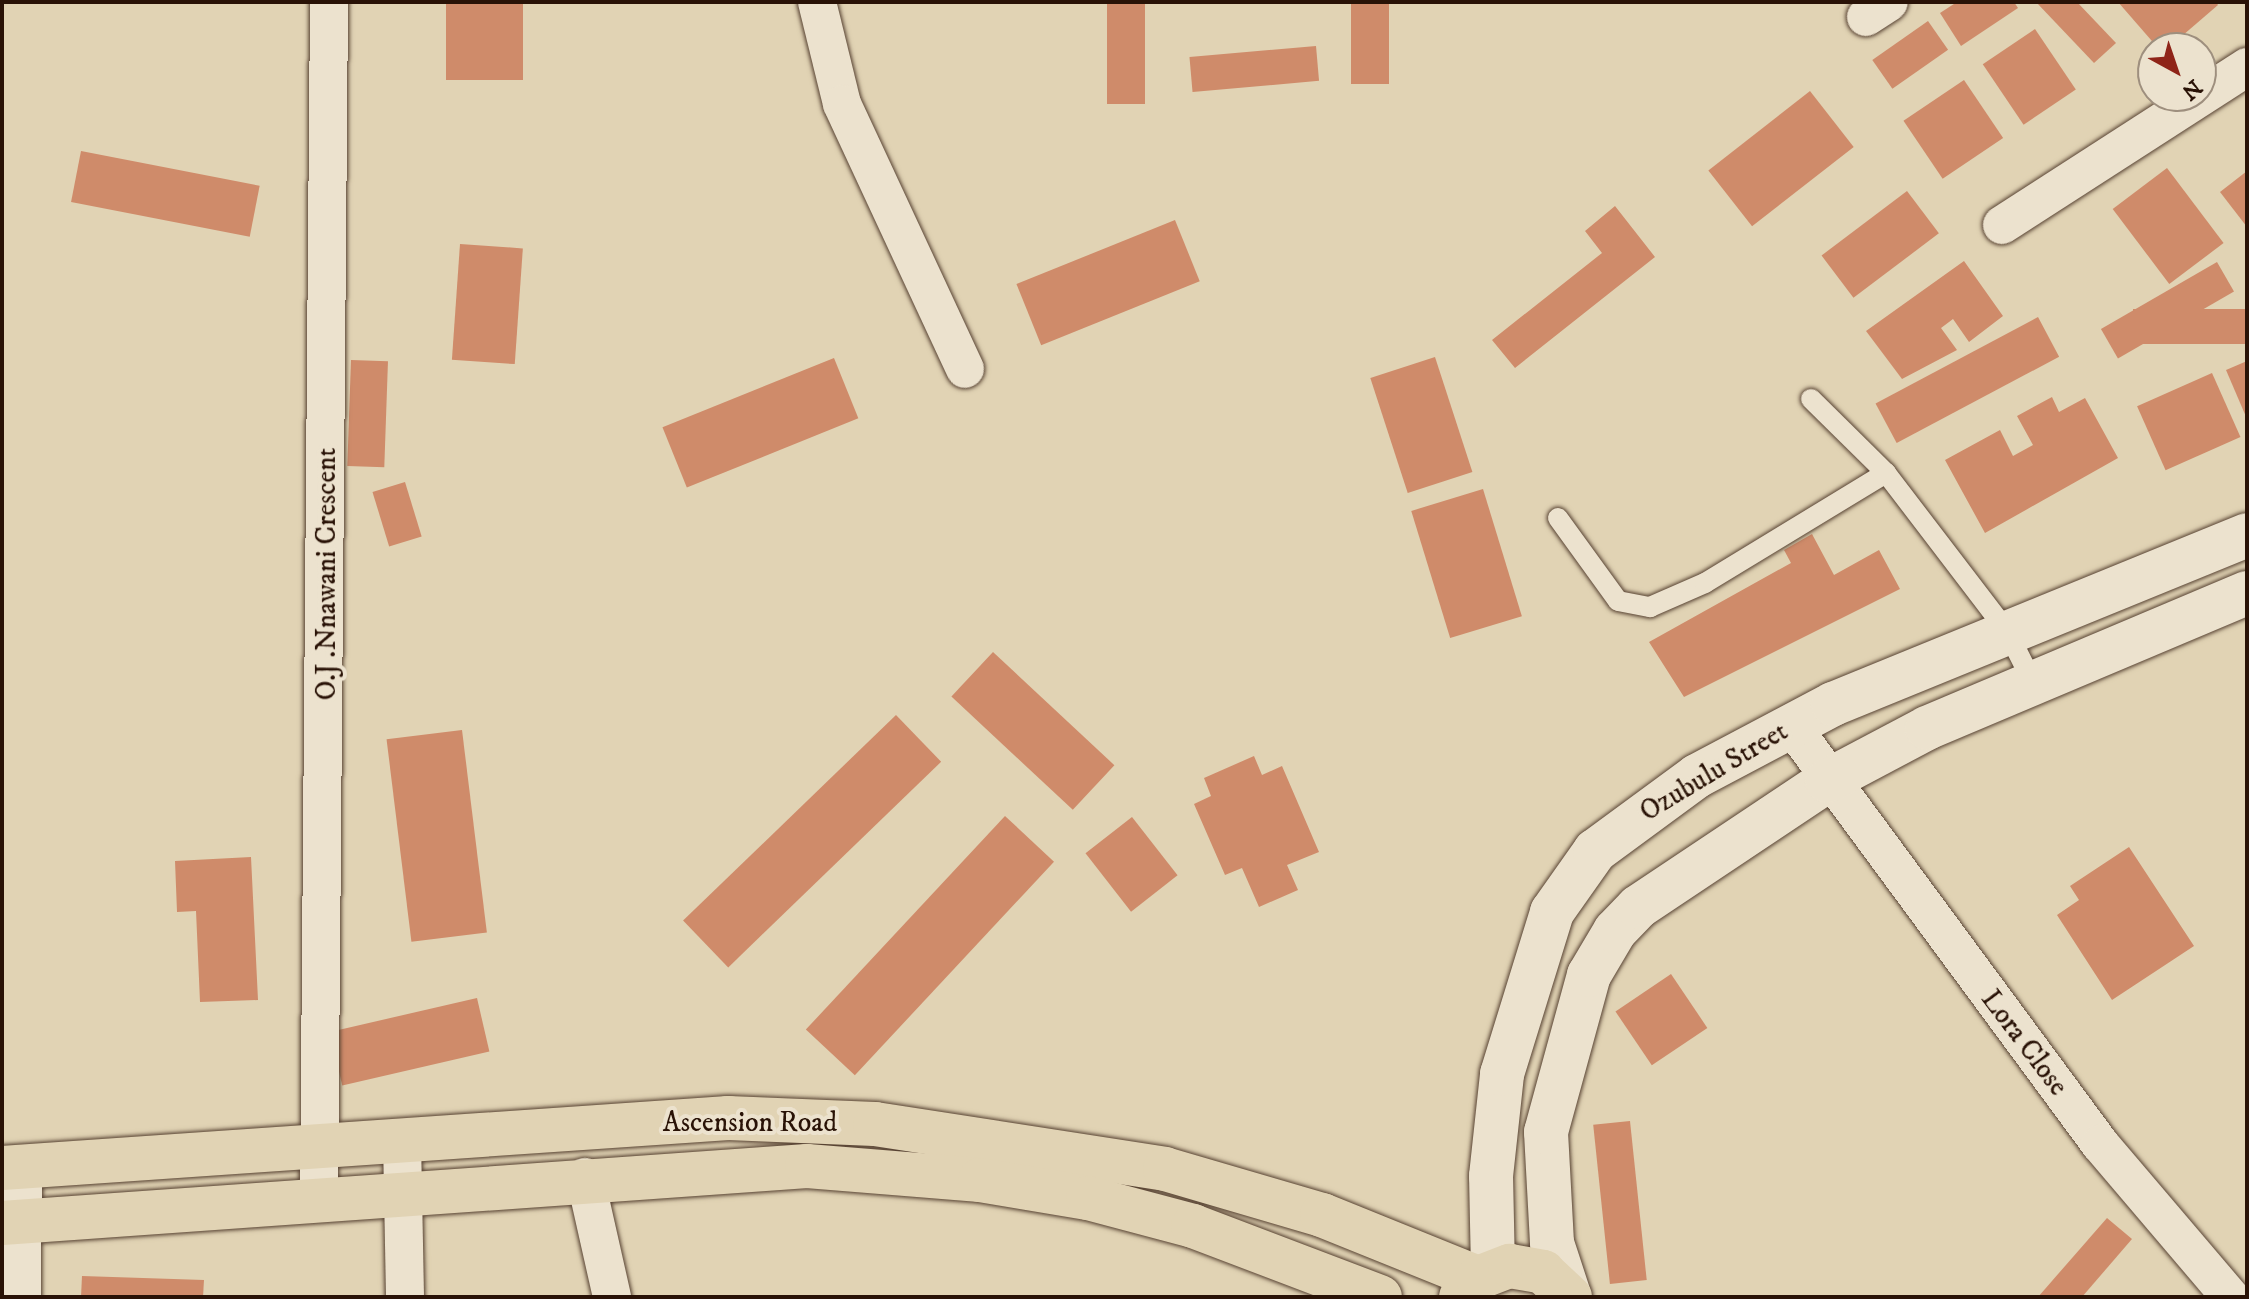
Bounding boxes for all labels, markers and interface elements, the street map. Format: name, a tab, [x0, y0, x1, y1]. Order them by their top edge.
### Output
north arrow	[2137, 32, 2217, 112]
text: N	[2176, 73, 2207, 105]
street label: O.J .Nnawani Crescent	[310, 448, 344, 700]
street label: Ozubulu Street	[1634, 715, 1794, 829]
street label: Lora Close	[1973, 984, 2075, 1102]
street label: Ascension Road	[663, 1106, 837, 1140]

